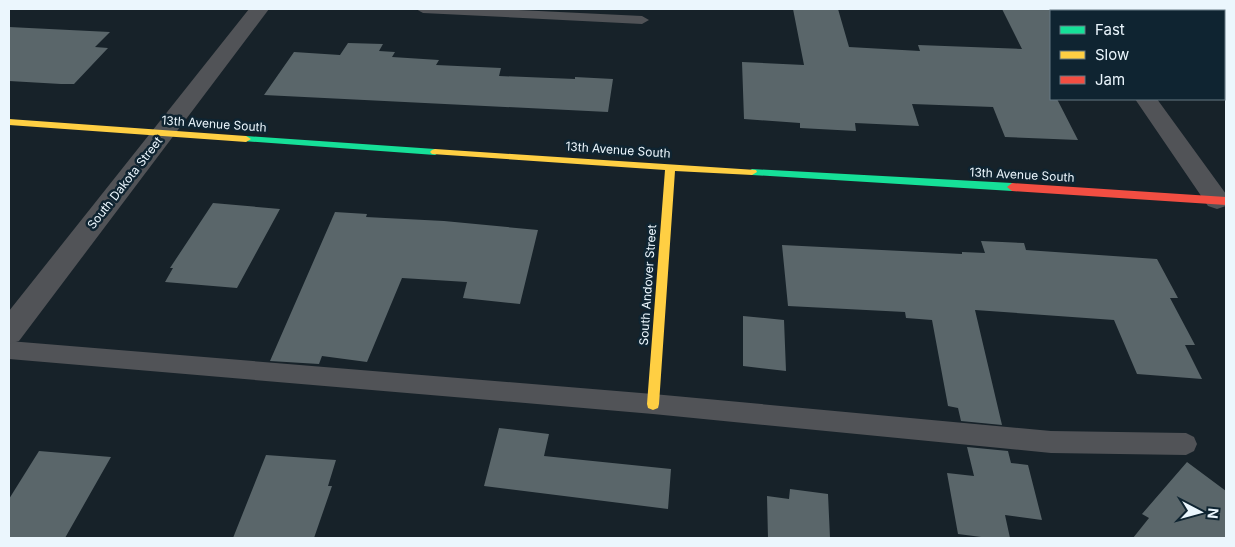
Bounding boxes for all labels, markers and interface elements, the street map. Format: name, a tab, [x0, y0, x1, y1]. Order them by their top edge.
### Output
legend	[1050, 10, 1225, 100]
text: Fast	[1095, 20, 1125, 39]
text: Slow	[1095, 45, 1129, 64]
text: Jam	[1095, 70, 1125, 89]
street label: 13th Avenue South	[161, 112, 267, 135]
street label: South Dakota Street	[84, 133, 165, 232]
street label: 13th Avenue South	[565, 138, 671, 161]
street label: 13th Avenue South	[969, 164, 1075, 185]
street label: South Andover Street	[636, 224, 659, 346]
north arrow	[1175, 487, 1225, 537]
text: N	[1204, 507, 1222, 520]

